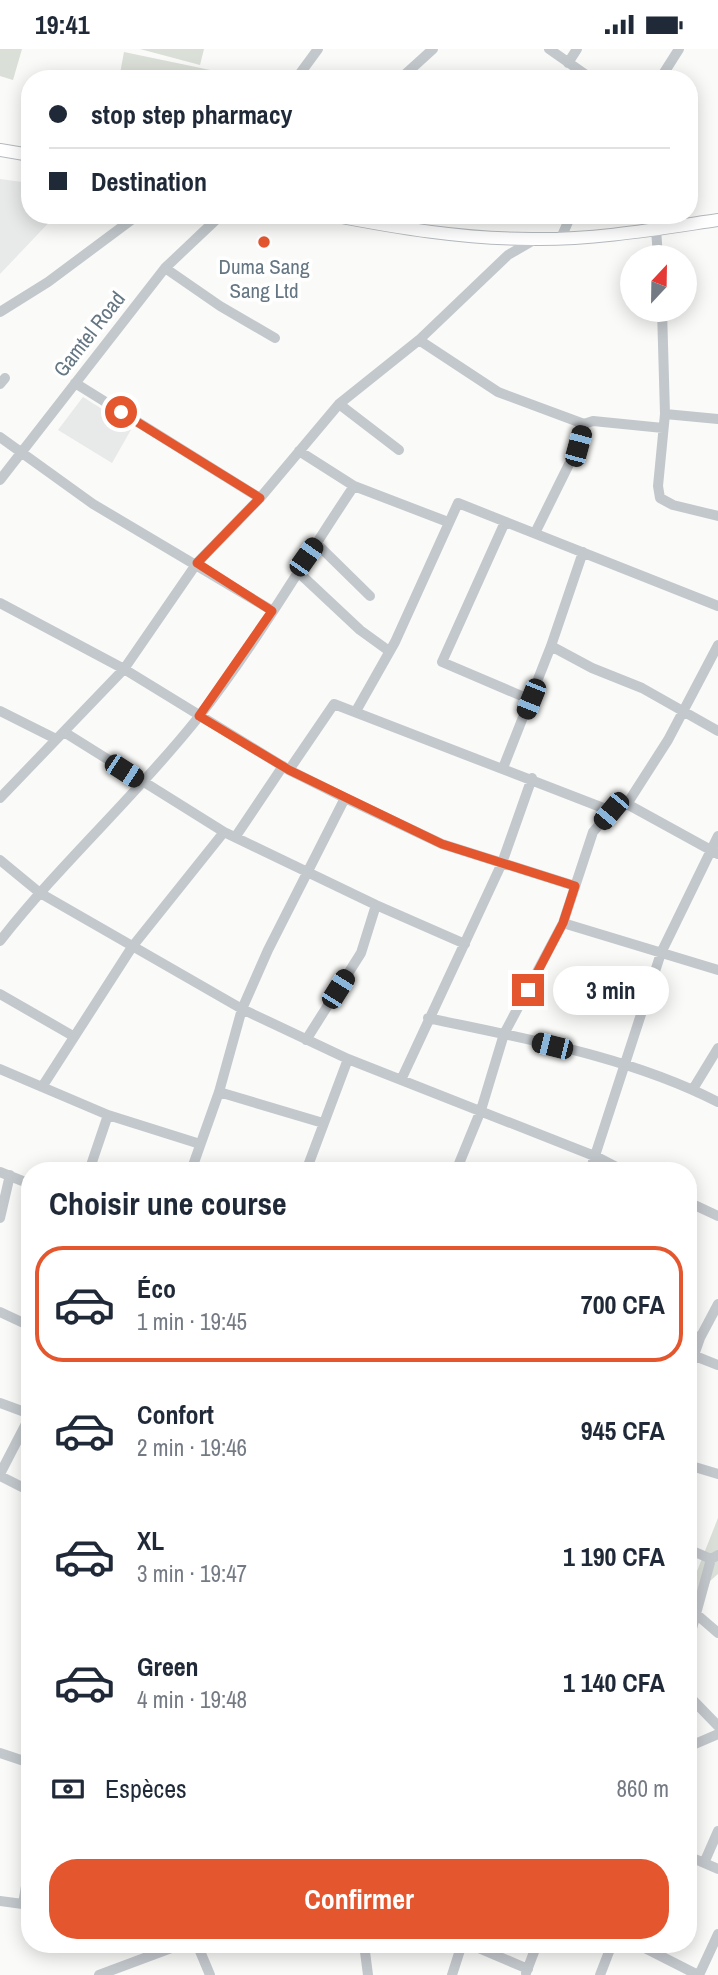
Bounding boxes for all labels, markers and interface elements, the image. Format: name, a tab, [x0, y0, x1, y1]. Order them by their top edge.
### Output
text: 19:41	[35, 7, 90, 42]
text: stop step pharmacy	[91, 97, 292, 132]
text: Destination	[91, 164, 207, 199]
marker: Duma Sang Sang Ltd	[256, 234, 272, 250]
north arrow	[620, 245, 696, 322]
map controls	[620, 245, 697, 322]
place label: Duma Sang Sang Ltd	[219, 252, 310, 305]
street label: Gamtel Road	[46, 285, 132, 383]
route start	[105, 396, 137, 428]
car	[563, 423, 594, 469]
car	[286, 534, 327, 580]
car	[514, 676, 549, 722]
car	[101, 751, 148, 791]
car	[590, 788, 633, 834]
callout: 3 min	[552, 965, 668, 1014]
car	[318, 966, 359, 1012]
route end	[512, 974, 544, 1006]
text: 3 min	[586, 975, 636, 1006]
car	[530, 1031, 575, 1061]
text: Choisir une course	[49, 1182, 287, 1225]
text: Éco	[137, 1271, 176, 1306]
icon: car	[53, 1273, 116, 1336]
text: 700 CFA	[581, 1287, 665, 1322]
text: 1 min · 19:45	[137, 1306, 247, 1337]
text: Confort	[137, 1397, 214, 1432]
icon: car	[53, 1399, 116, 1462]
text: 945 CFA	[581, 1413, 665, 1448]
text: 2 min · 19:46	[137, 1432, 247, 1463]
text: XL	[137, 1523, 164, 1558]
icon: car	[53, 1525, 116, 1588]
text: 1 190 CFA	[563, 1539, 665, 1574]
text: 3 min · 19:47	[137, 1558, 247, 1589]
text: Green	[137, 1649, 199, 1684]
icon: car	[53, 1651, 116, 1714]
text: 1 140 CFA	[563, 1665, 665, 1700]
text: 4 min · 19:48	[137, 1684, 247, 1715]
icon: cash	[49, 1770, 87, 1808]
text: Espèces	[105, 1771, 187, 1806]
text: 860 m	[617, 1773, 669, 1804]
button: Confirmer	[49, 1859, 669, 1939]

